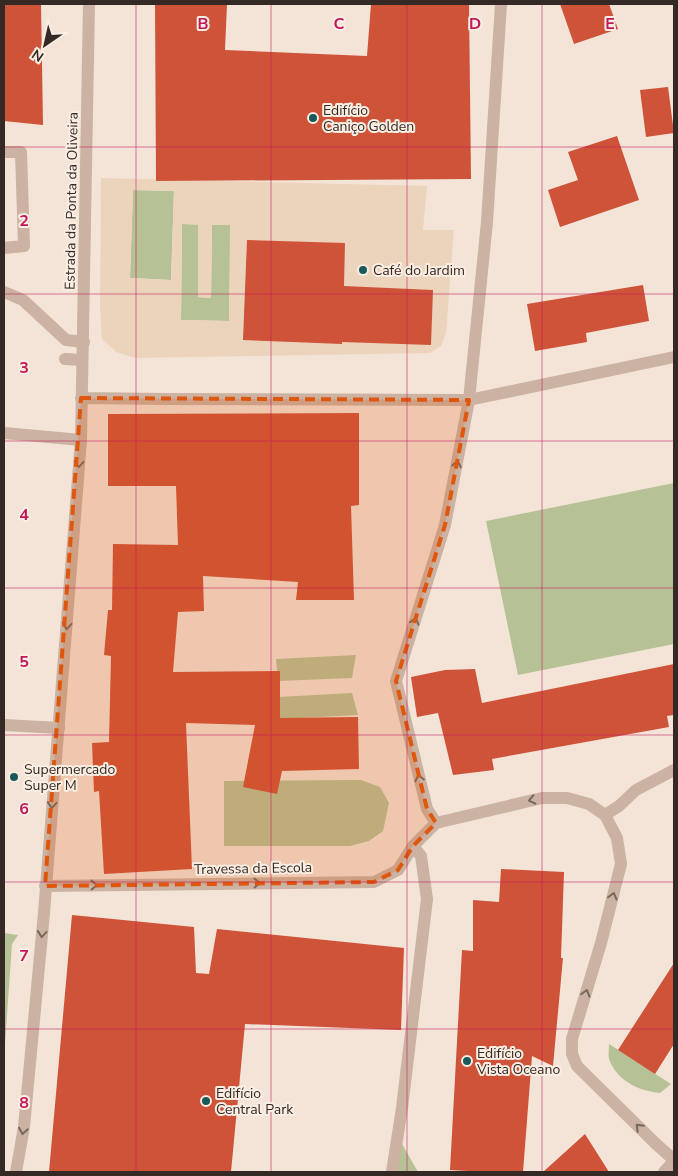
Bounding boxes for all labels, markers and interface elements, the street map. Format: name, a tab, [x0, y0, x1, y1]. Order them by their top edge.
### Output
text: B	[197, 13, 209, 35]
text: C	[334, 13, 345, 35]
text: D	[469, 13, 481, 35]
text: E	[605, 13, 615, 35]
north arrow	[20, 20, 70, 70]
text: N	[28, 45, 48, 66]
place label: Edifício Caniço Golden	[323, 101, 414, 136]
street label: Estrada da Ponta da Oliveira	[60, 112, 83, 290]
marker: Edifício Caniço Golden	[307, 112, 319, 124]
text: 2	[19, 210, 29, 232]
place label: Café do Jardim	[373, 261, 465, 280]
marker: Café do Jardim	[357, 264, 369, 276]
text: 3	[19, 357, 29, 379]
one-way arrow	[74, 460, 85, 468]
one-way arrow	[451, 460, 461, 469]
text: 4	[19, 504, 29, 526]
one-way arrow	[409, 617, 419, 626]
one-way arrow	[61, 622, 72, 630]
text: 5	[19, 651, 29, 673]
place label: Supermercado Super M	[24, 760, 115, 795]
marker: Supermercado Super M	[8, 771, 20, 783]
one-way arrow	[414, 773, 425, 782]
one-way arrow	[528, 794, 537, 805]
text: 6	[19, 798, 29, 820]
one-way arrow	[47, 802, 58, 810]
street label: Travessa da Escola	[194, 858, 312, 879]
one-way arrow	[253, 878, 261, 888]
one-way arrow	[90, 880, 98, 890]
one-way arrow	[607, 891, 618, 900]
one-way arrow	[37, 931, 48, 939]
text: 7	[19, 945, 29, 967]
one-way arrow	[580, 989, 591, 997]
place label: Edifício Vista Oceano	[476, 1044, 560, 1079]
marker: Edifício Vista Oceano	[461, 1055, 473, 1067]
place label: Edifício Central Park	[216, 1084, 294, 1119]
text: 8	[19, 1092, 29, 1114]
marker: Edifício Central Park	[200, 1095, 212, 1107]
one-way arrow	[636, 1124, 645, 1133]
one-way arrow	[19, 1127, 29, 1135]

